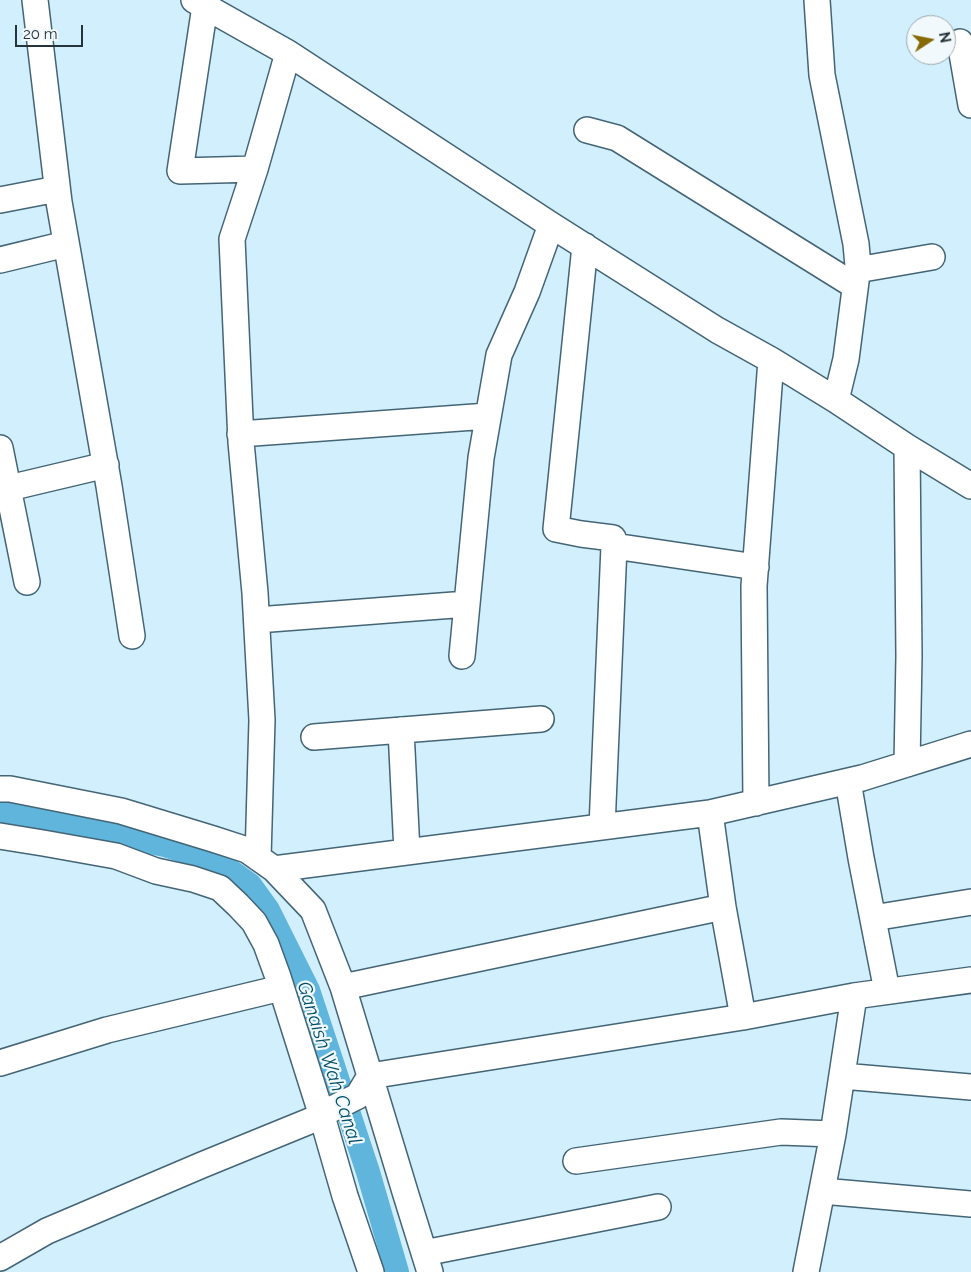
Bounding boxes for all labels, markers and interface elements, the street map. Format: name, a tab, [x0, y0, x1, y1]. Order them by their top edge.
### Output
scale bar	[18, 15, 85, 47]
north arrow	[906, 15, 956, 65]
text: 20 m	[23, 25, 58, 43]
text: N	[936, 31, 954, 44]
water label: Ganaish Wah Canal	[292, 979, 366, 1147]

